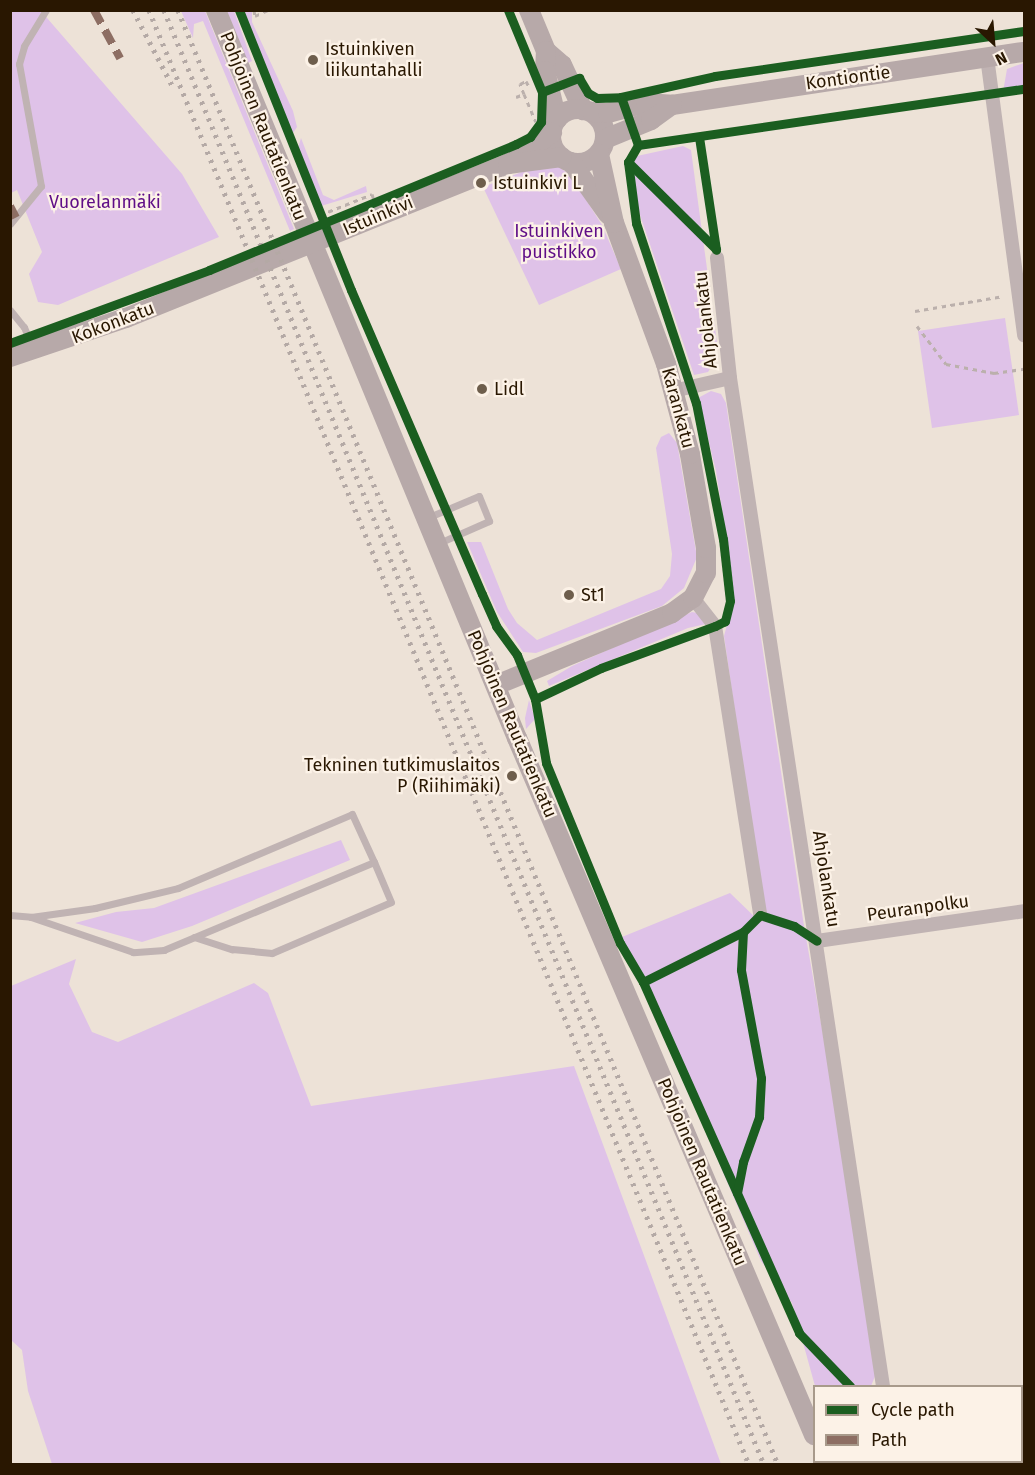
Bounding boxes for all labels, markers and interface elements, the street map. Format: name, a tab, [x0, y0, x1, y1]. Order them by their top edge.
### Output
north arrow	[963, 12, 1023, 72]
street label: Pohjoinen Rautatienkatu	[215, 28, 311, 224]
place label: Istuinkiven liikuntahalli	[325, 39, 422, 82]
text: N	[992, 48, 1010, 69]
marker: Istuinkiven liikuntahalli	[306, 53, 320, 67]
street label: Kontiontie	[804, 61, 892, 95]
place label: Istuinkivi L	[493, 172, 581, 194]
marker: Istuinkivi L	[474, 176, 488, 190]
park label: Vuorelanmäki	[49, 191, 161, 213]
street label: Istuinkivi	[339, 191, 417, 241]
park label: Istuinkiven puistikko	[514, 221, 604, 264]
street label: Ahjolankatu	[690, 270, 722, 370]
street label: Kokonkatu	[69, 297, 157, 349]
street label: Karankatu	[657, 365, 699, 451]
place label: Lidl	[494, 378, 524, 400]
marker: Lidl	[475, 382, 489, 396]
place label: St1	[581, 584, 605, 606]
marker: St1	[562, 588, 576, 602]
street label: Pohjoinen Rautatienkatu	[463, 627, 561, 821]
place label: Tekninen tutkimuslaitos P (Riihimäki)	[304, 755, 500, 798]
marker: Tekninen tutkimuslaitos P (Riihimäki)	[505, 769, 519, 783]
street label: Ahjolankatu	[808, 829, 844, 929]
street label: Peuranpolku	[866, 890, 970, 926]
street label: Pohjoinen Rautatienkatu	[653, 1075, 751, 1269]
legend	[813, 1385, 1023, 1463]
text: Cycle path	[871, 1399, 955, 1421]
text: Path	[871, 1429, 907, 1451]

